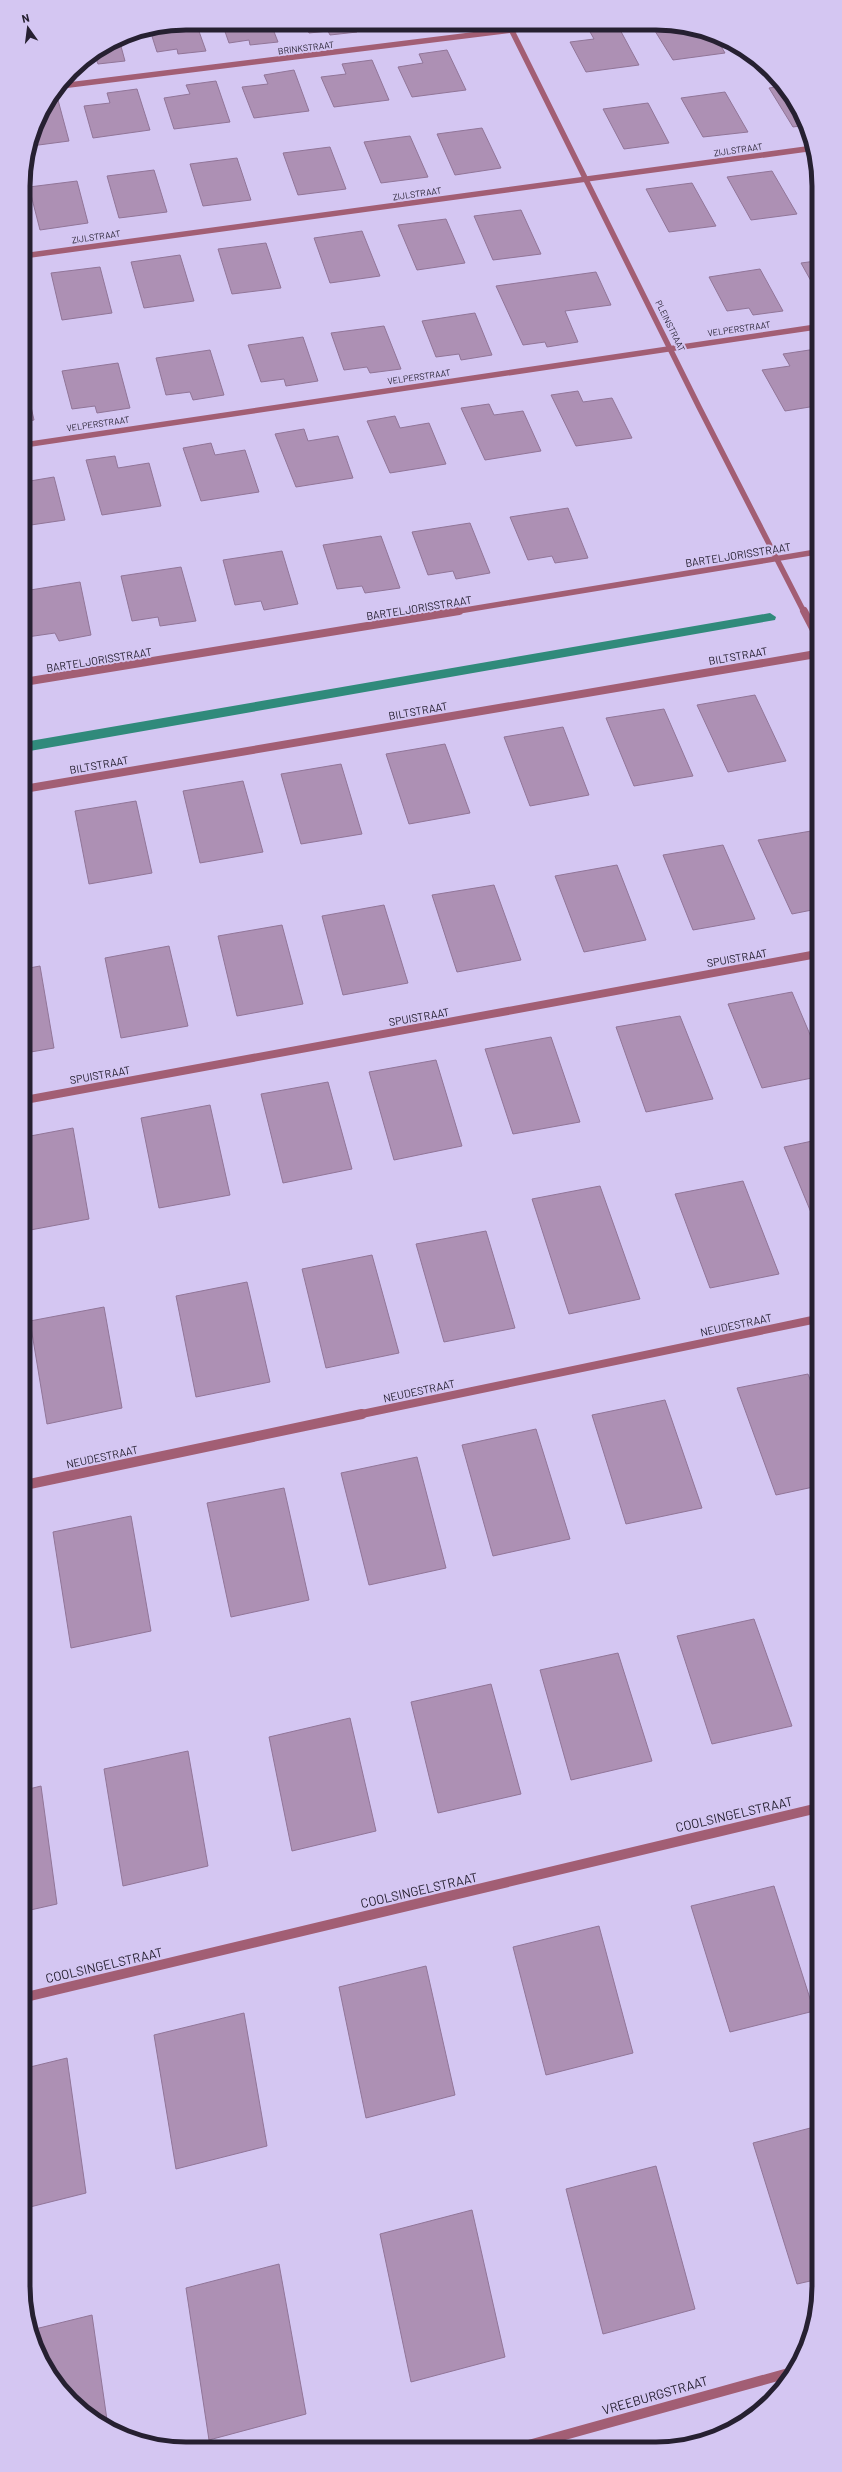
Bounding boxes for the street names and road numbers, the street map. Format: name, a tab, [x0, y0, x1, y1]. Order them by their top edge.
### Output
street label: BRINKSTRAAT	[277, 39, 335, 56]
street label: ZIJLSTRAAT	[713, 141, 763, 158]
street label: ZIJLSTRAAT	[392, 185, 442, 202]
street label: ZIJLSTRAAT	[71, 228, 121, 245]
street label: PLEINSTRAAT	[653, 298, 688, 353]
street label: VELPERSTRAAT	[707, 319, 771, 338]
street label: VELPERSTRAAT	[387, 367, 451, 386]
street label: VELPERSTRAAT	[66, 414, 130, 433]
street label: BARTELJORISSTRAAT	[684, 540, 792, 569]
street label: BARTELJORISSTRAAT	[365, 593, 473, 622]
street label: BILTSTRAAT	[707, 644, 768, 667]
street label: BARTELJORISSTRAAT	[45, 645, 153, 674]
street label: BILTSTRAAT	[387, 699, 448, 722]
street label: BILTSTRAAT	[68, 753, 129, 776]
street label: SPUISTRAAT	[706, 946, 768, 969]
street label: SPUISTRAAT	[388, 1005, 450, 1028]
street label: SPUISTRAAT	[69, 1063, 131, 1086]
street label: NEUDESTRAAT	[699, 1311, 773, 1338]
street label: NEUDESTRAAT	[382, 1377, 456, 1404]
street label: NEUDESTRAAT	[65, 1443, 139, 1470]
street label: COOLSINGELSTRAAT	[674, 1793, 794, 1835]
street label: COOLSINGELSTRAAT	[359, 1869, 479, 1911]
street label: COOLSINGELSTRAAT	[44, 1944, 164, 1986]
street label: VREEBURGSTRAAT	[600, 2372, 710, 2418]

